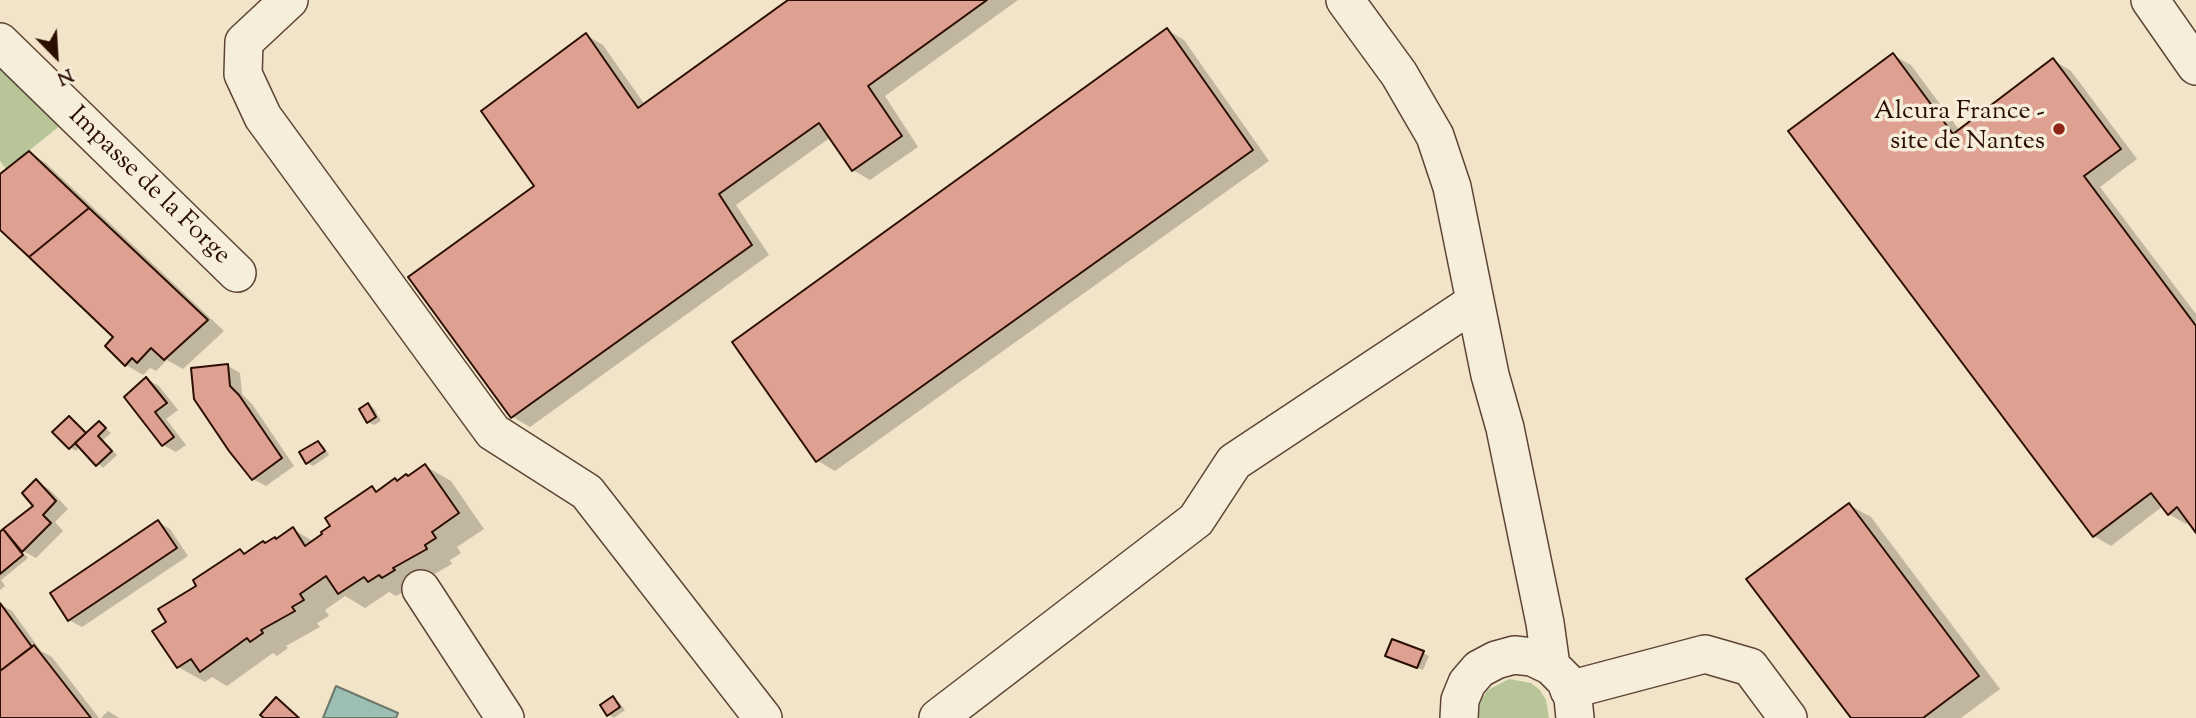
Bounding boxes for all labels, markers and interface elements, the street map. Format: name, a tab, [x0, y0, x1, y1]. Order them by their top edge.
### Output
north arrow	[21, 21, 91, 91]
text: N	[52, 60, 77, 91]
place label: Alcura France - site de Nantes	[1874, 98, 2045, 160]
street label: Impasse de la Forge	[60, 102, 236, 272]
marker: Alcura France - site de Nantes	[2051, 121, 2067, 137]

